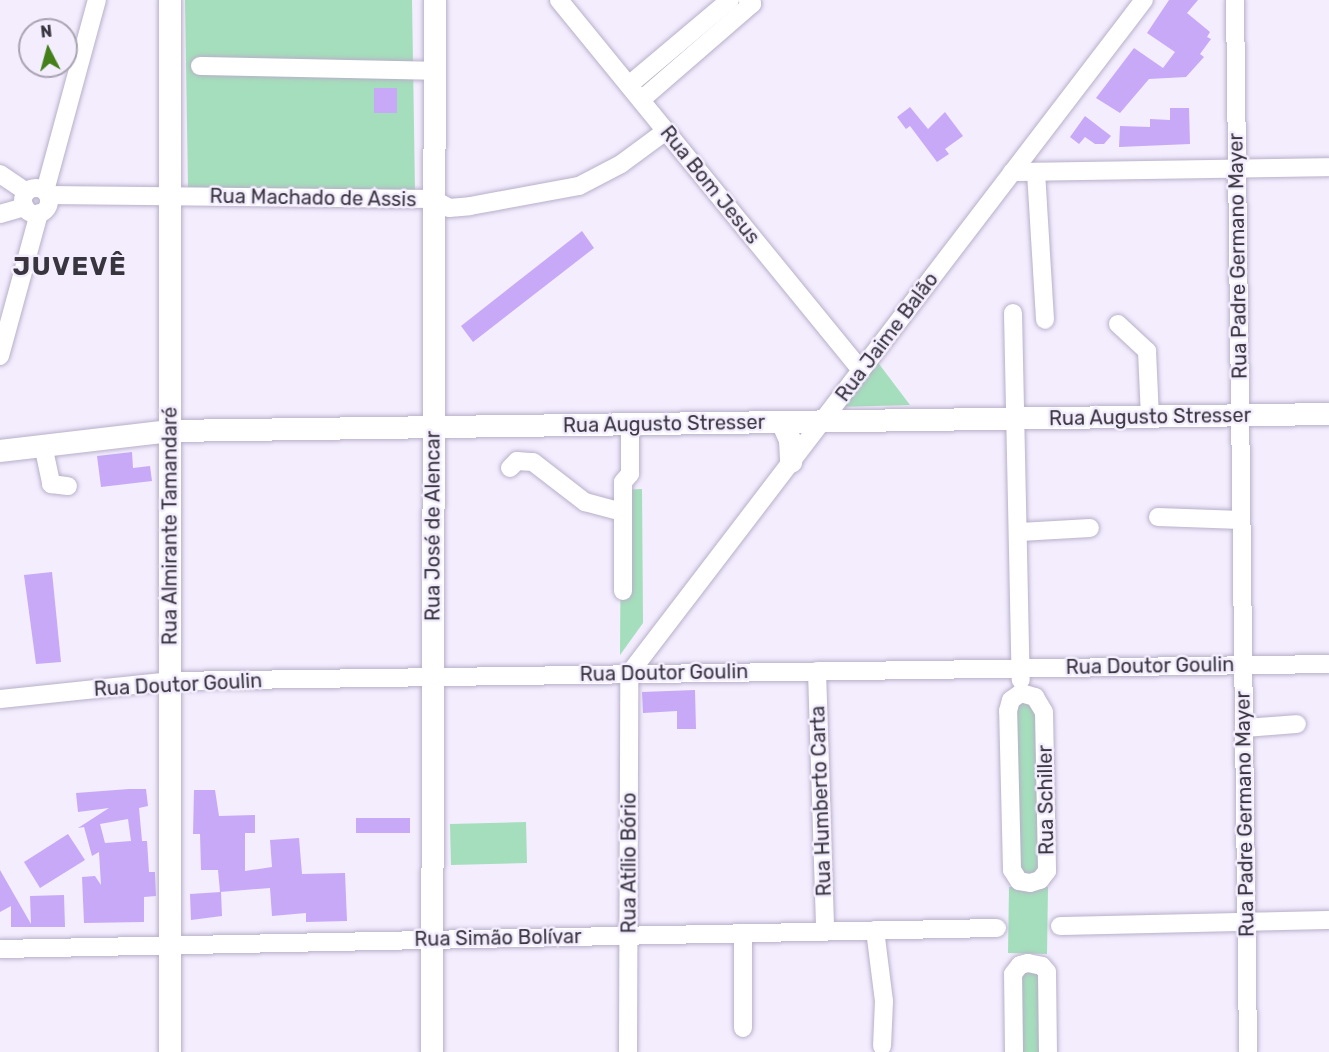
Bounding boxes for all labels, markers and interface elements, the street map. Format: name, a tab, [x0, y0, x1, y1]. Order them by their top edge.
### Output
north arrow	[18, 18, 78, 78]
text: N	[40, 22, 53, 42]
street label: Rua Bom Jesus	[655, 121, 765, 249]
street label: Rua Padre Germano Mayer	[1224, 133, 1252, 379]
street label: Rua Machado de Assis	[209, 184, 417, 212]
district label: JUVEVÊ	[13, 251, 127, 283]
street label: Rua Jaime Balão	[831, 268, 943, 406]
street label: Rua Augusto Stresser	[1048, 403, 1252, 431]
street label: Rua Almirante Tamandaré	[158, 406, 182, 646]
street label: Rua Augusto Stresser	[562, 410, 766, 438]
street label: Rua José de Alencar	[421, 431, 445, 621]
street label: Rua Doutor Goulin	[1065, 653, 1235, 679]
street label: Rua Doutor Goulin	[579, 660, 749, 686]
street label: Rua Doutor Goulin	[93, 669, 263, 701]
street label: Rua Padre Germano Mayer	[1231, 691, 1259, 937]
street label: Rua Humberto Carta	[806, 705, 836, 897]
street label: Rua Schiller	[1033, 745, 1059, 855]
street label: Rua Atílio Bório	[617, 792, 641, 934]
street label: Rua Simão Bolívar	[414, 925, 582, 951]

